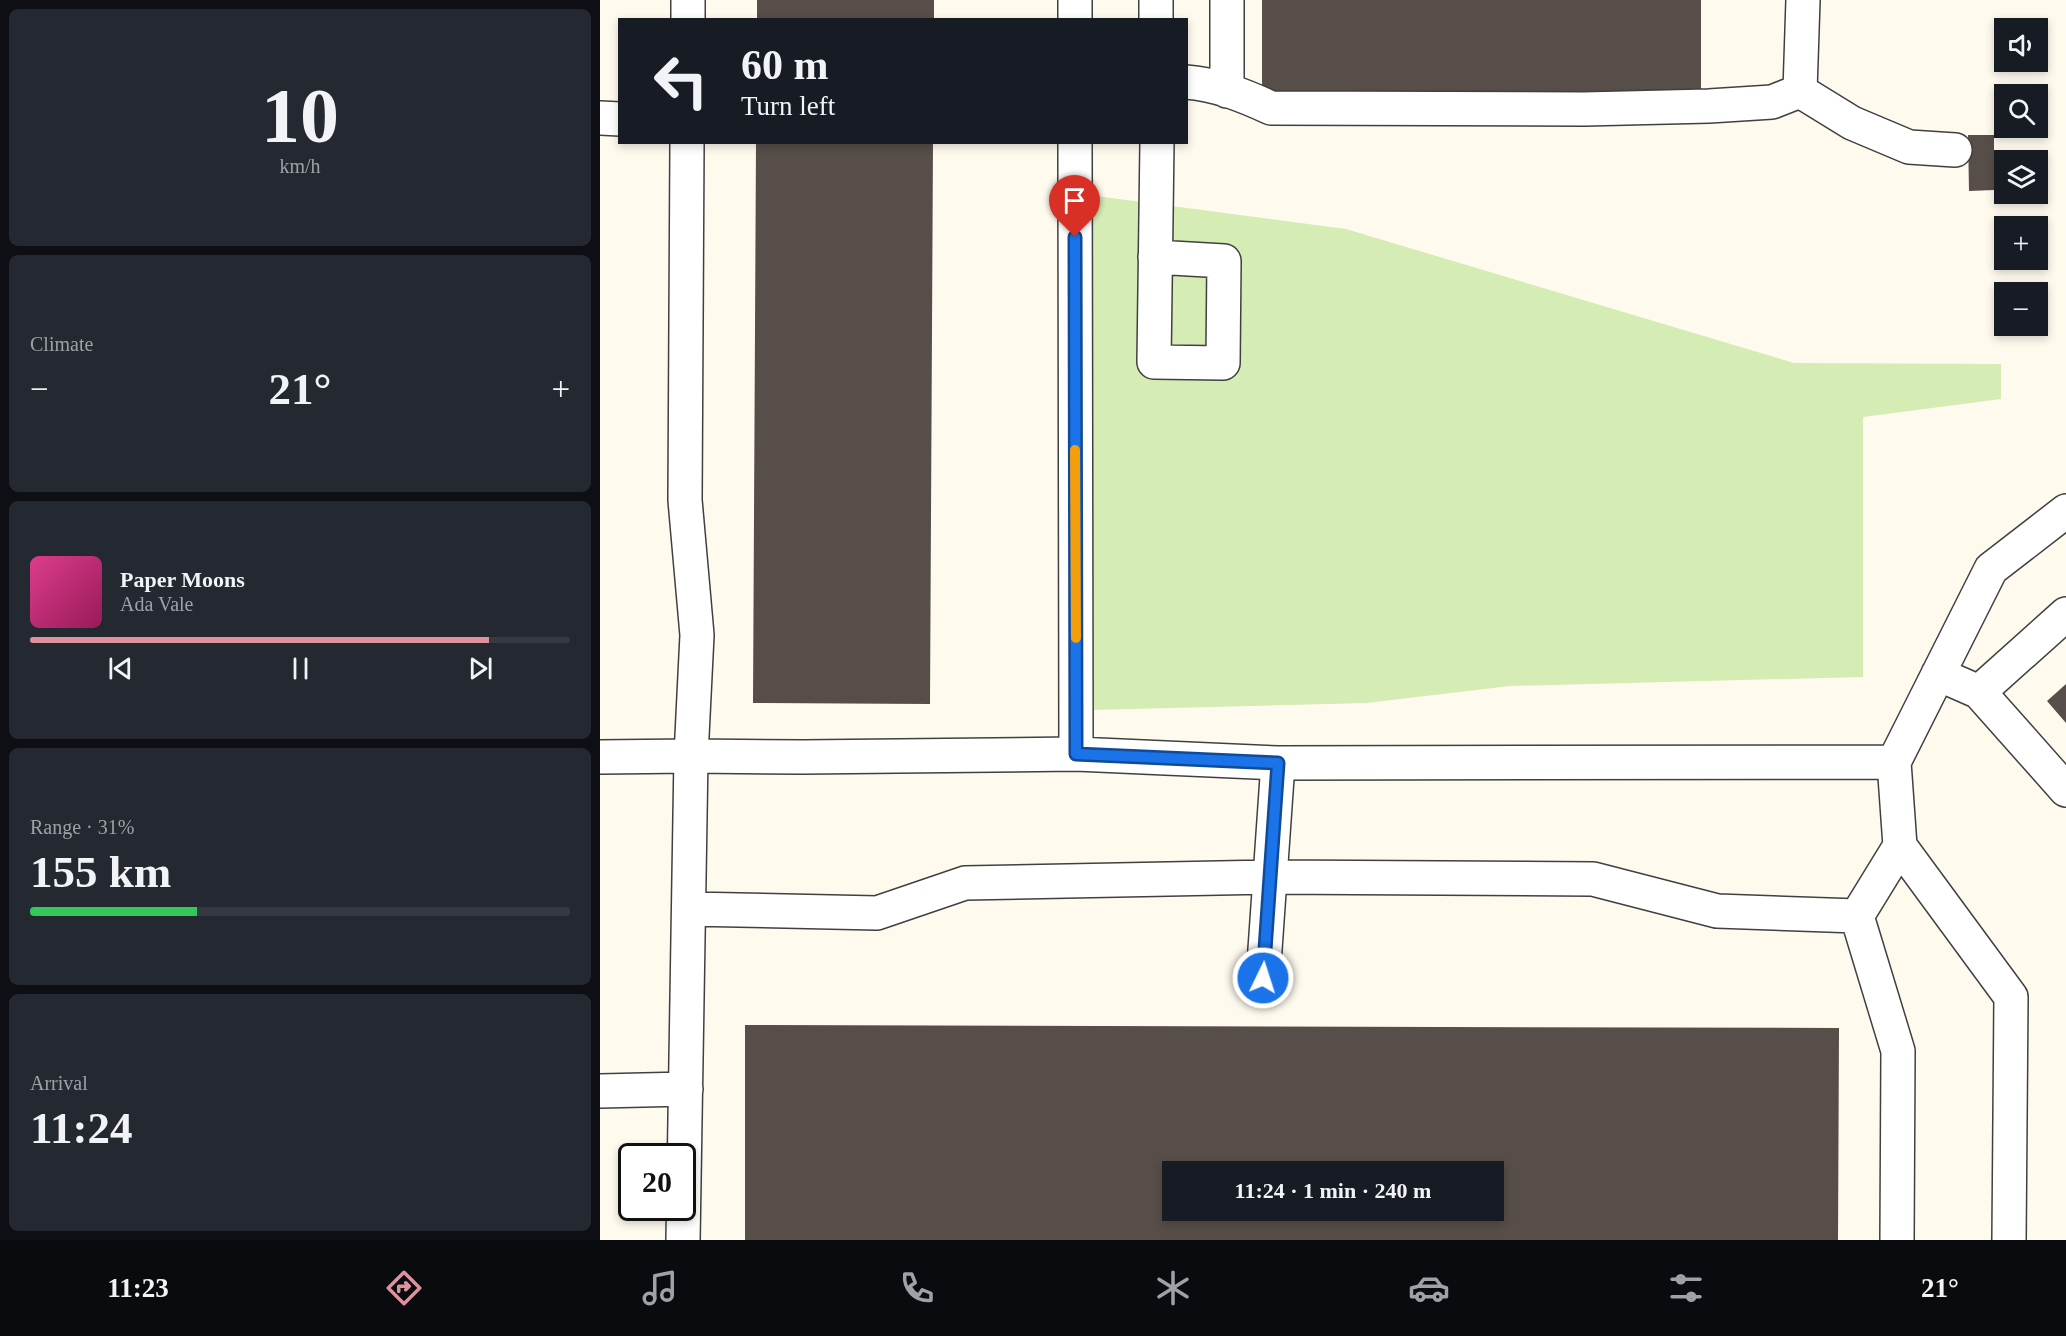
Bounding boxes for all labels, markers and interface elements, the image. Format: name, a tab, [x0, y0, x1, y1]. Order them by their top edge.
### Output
map controls	[1994, 18, 2048, 336]
button: sound	[1994, 18, 2048, 72]
icon: left	[642, 42, 720, 120]
text: 60 m	[741, 42, 829, 88]
text: 10	[261, 72, 339, 159]
button: search	[1994, 84, 2048, 138]
text: Turn left	[741, 91, 835, 121]
button: layers	[1994, 150, 2048, 204]
text: km/h	[279, 155, 321, 177]
pin	[1049, 175, 1100, 237]
icon: arrive	[1058, 184, 1091, 217]
button: +	[1994, 216, 2048, 270]
button: −	[1994, 282, 2048, 336]
text: Climate	[30, 333, 93, 355]
text: 21°	[269, 364, 332, 414]
text: −	[30, 371, 49, 407]
text: +	[551, 371, 570, 407]
text: Paper Moons	[120, 567, 245, 592]
text: Ada Vale	[120, 593, 194, 615]
icon: previous	[104, 652, 137, 685]
icon: pause	[284, 652, 317, 685]
icon: next	[464, 652, 497, 685]
text: Range · 31%	[30, 816, 134, 838]
text: 155 km	[30, 847, 171, 897]
position arrow	[1231, 946, 1295, 1010]
text: Arrival	[30, 1072, 88, 1094]
text: 11:24	[30, 1103, 133, 1153]
speed limit sign: 20	[618, 1143, 696, 1221]
text: 11:24 · 1 min · 240 m	[1235, 1178, 1431, 1203]
icon: directions	[383, 1267, 425, 1309]
icon: music	[639, 1267, 681, 1309]
icon: phone	[896, 1267, 938, 1309]
icon: climate	[1152, 1267, 1194, 1309]
icon: car	[1408, 1267, 1450, 1309]
icon: filters	[1665, 1267, 1707, 1309]
text: 11:23	[107, 1273, 169, 1303]
text: 21°	[1921, 1273, 1959, 1303]

